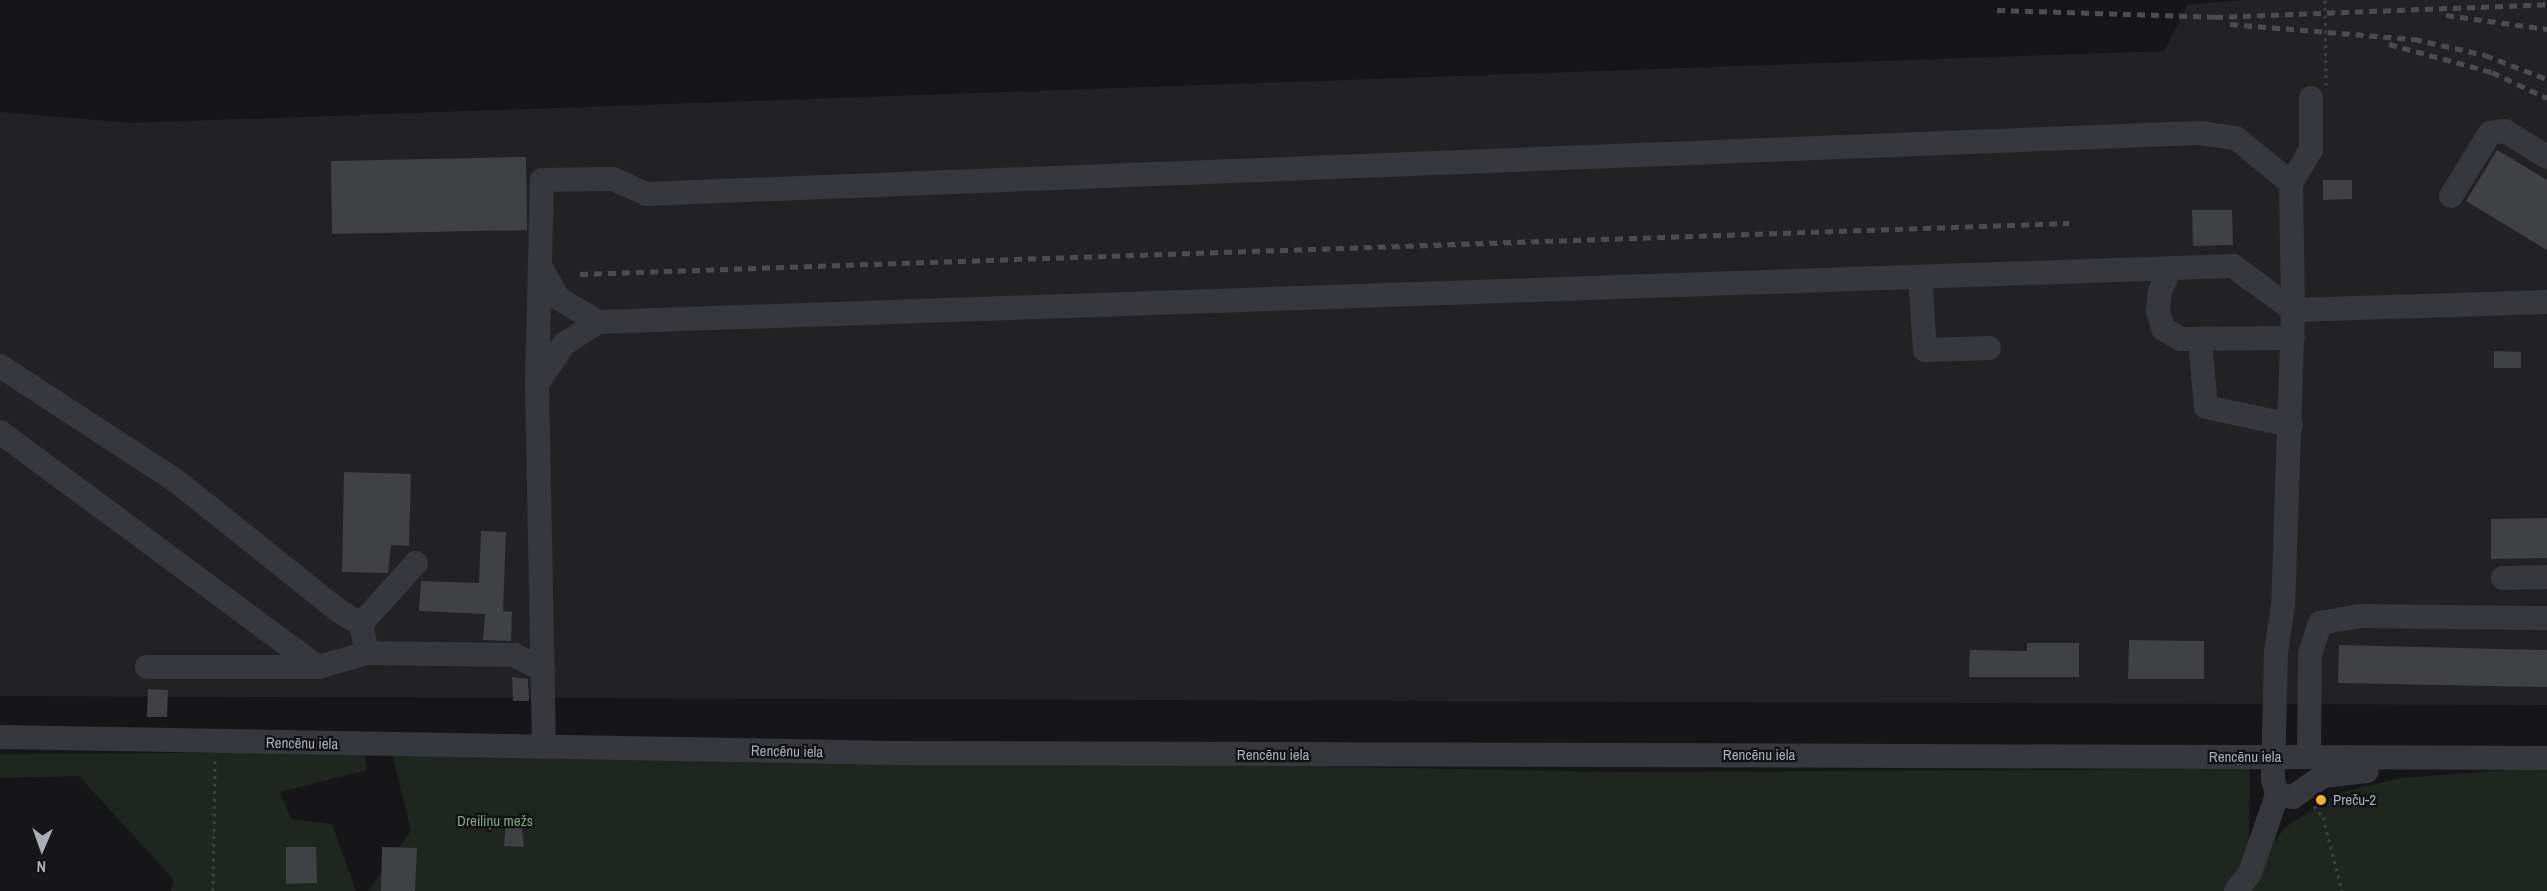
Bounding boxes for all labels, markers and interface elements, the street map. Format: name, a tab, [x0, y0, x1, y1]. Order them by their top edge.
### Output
street label: Rencēnu iela	[266, 733, 338, 753]
street label: Rencēnu iela	[751, 741, 823, 761]
street label: Rencēnu iela	[1237, 746, 1309, 764]
street label: Rencēnu iela	[1723, 746, 1795, 764]
street label: Rencēnu iela	[2209, 748, 2281, 766]
place label: Preču-2	[2333, 791, 2376, 809]
marker: Preču-2	[2314, 793, 2328, 807]
park label: Dreiliņu mežs	[457, 812, 533, 830]
north arrow	[12, 819, 72, 879]
text: N	[36, 856, 47, 878]

